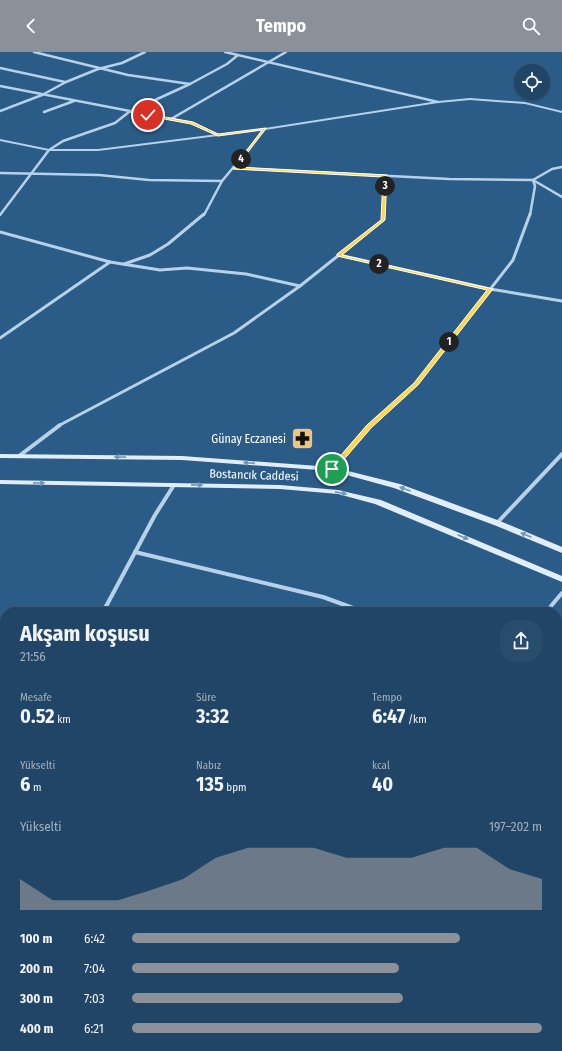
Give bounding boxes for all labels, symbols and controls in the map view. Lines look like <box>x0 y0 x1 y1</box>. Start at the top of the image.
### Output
icon: back <box>20 15 42 37</box>
text: Tempo <box>256 15 306 37</box>
icon: search <box>520 15 542 37</box>
map controls <box>514 64 550 100</box>
button: locate <box>514 64 550 100</box>
pin <box>131 98 165 132</box>
icon: check <box>137 104 159 126</box>
pin: 4 <box>231 149 251 169</box>
text: 4 <box>238 152 244 165</box>
pin: 3 <box>375 176 395 196</box>
text: 3 <box>382 179 388 192</box>
pin: 2 <box>369 254 389 274</box>
text: 2 <box>376 257 382 270</box>
pin: 1 <box>439 332 459 352</box>
text: 1 <box>447 335 451 348</box>
pharmacy icon: Günay Eczanesi <box>289 426 315 452</box>
place label: Günay Eczanesi <box>211 432 286 446</box>
pin <box>315 452 349 486</box>
one-way arrow <box>113 454 126 460</box>
icon: arrive <box>321 458 343 480</box>
one-way arrow <box>243 460 255 467</box>
street label: Bostancık Caddesi <box>209 466 299 484</box>
one-way arrow <box>33 480 46 486</box>
one-way arrow <box>191 482 203 489</box>
one-way arrow <box>398 485 410 491</box>
one-way arrow <box>334 491 347 497</box>
one-way arrow <box>521 532 532 538</box>
one-way arrow <box>457 535 469 541</box>
text: Akşam koşusu <box>20 620 150 647</box>
button: share <box>500 620 542 662</box>
text: 21:56 <box>20 649 46 664</box>
text: Mesafe <box>20 691 52 704</box>
text: Süre <box>196 691 216 704</box>
text: Tempo <box>372 691 402 704</box>
text: 0.52 <box>20 704 55 728</box>
text: 3:32 <box>196 704 229 728</box>
text: 6:47 <box>372 704 405 728</box>
text: km <box>55 713 71 726</box>
text: /km <box>405 713 427 726</box>
text: Yükselti <box>20 759 55 772</box>
text: Nabız <box>196 759 221 772</box>
text: kcal <box>372 759 390 772</box>
text: 6 <box>20 772 30 796</box>
text: 135 <box>196 772 224 796</box>
text: 40 <box>372 772 393 796</box>
text: m <box>30 781 42 794</box>
text: bpm <box>224 781 247 794</box>
text: Yükselti <box>20 819 62 834</box>
text: 197–202 m <box>489 819 542 834</box>
text: 100 m <box>20 931 52 946</box>
text: 6:42 <box>84 931 105 946</box>
text: 200 m <box>20 961 53 976</box>
text: 7:04 <box>84 961 105 976</box>
text: 300 m <box>20 991 53 1006</box>
text: 7:03 <box>84 991 105 1006</box>
text: 400 m <box>20 1021 54 1036</box>
text: 6:21 <box>84 1021 104 1036</box>

